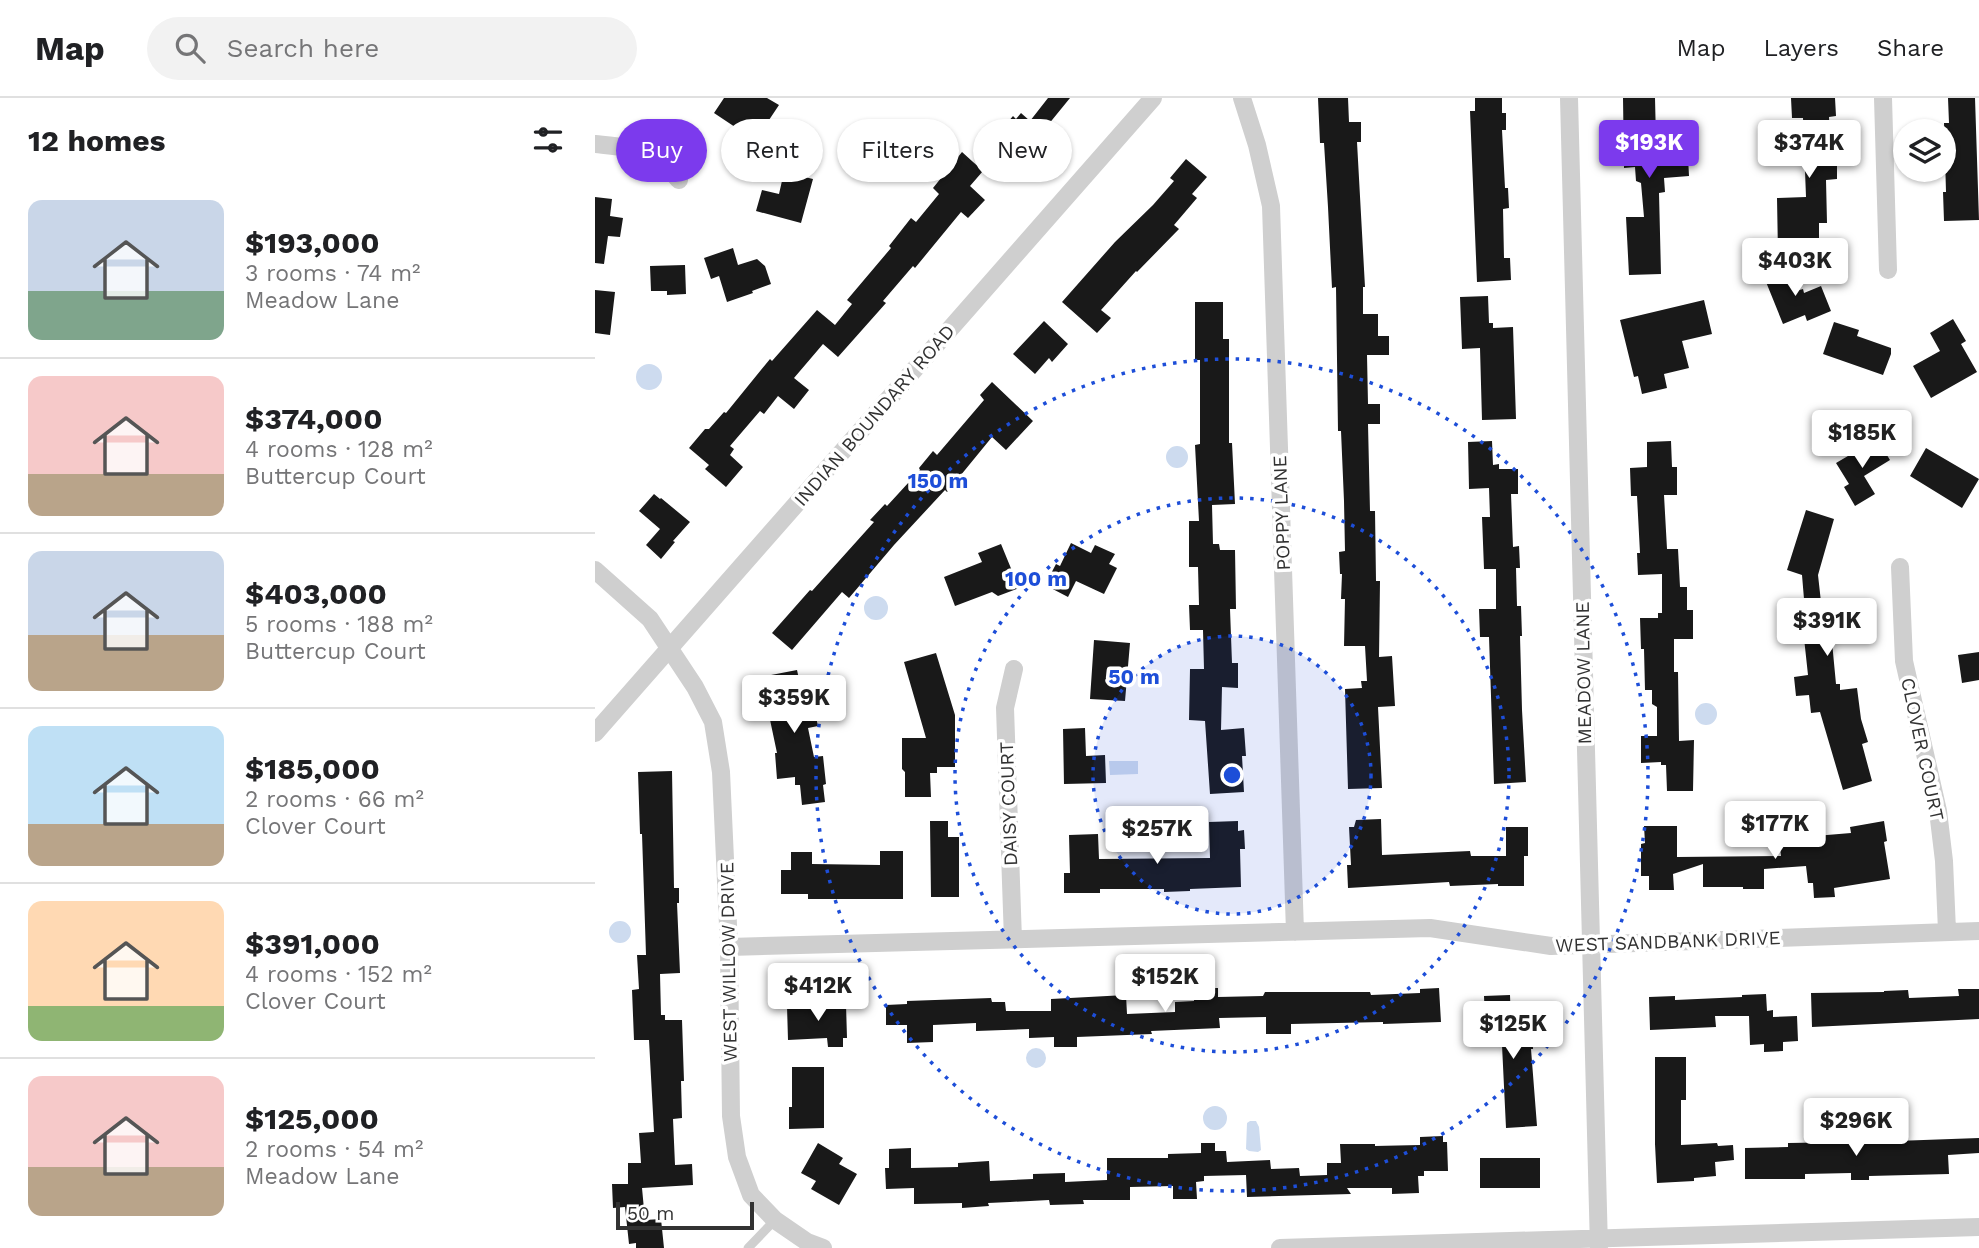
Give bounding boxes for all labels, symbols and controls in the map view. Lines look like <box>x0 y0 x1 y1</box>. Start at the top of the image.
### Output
search box <box>147 17 637 80</box>
text: Map <box>35 29 105 68</box>
icon: search <box>171 29 209 67</box>
text: Search here <box>227 33 379 63</box>
text: Map <box>1677 34 1725 62</box>
text: Layers <box>1763 34 1839 62</box>
text: Share <box>1877 34 1944 62</box>
chip: Buy <box>616 119 707 182</box>
chip: Rent <box>721 119 823 182</box>
chip: Filters <box>837 119 959 182</box>
chip: New <box>973 119 1072 182</box>
map controls <box>1893 119 1956 182</box>
button: layers <box>1893 119 1956 182</box>
pin: $193K <box>1600 120 1698 180</box>
pin: $374K <box>1760 120 1858 180</box>
icon: filters <box>529 121 567 159</box>
text: 12 homes <box>28 123 166 158</box>
text: $193K <box>1615 129 1683 156</box>
text: $374K <box>1774 129 1844 156</box>
text: $193,000 <box>245 225 380 260</box>
icon: home <box>84 228 168 312</box>
pin: $403K <box>1746 238 1844 298</box>
text: $403K <box>1758 247 1832 274</box>
text: 3 rooms · 74 m² <box>245 260 420 287</box>
text: Meadow Lane <box>245 287 399 314</box>
street label: INDIAN BOUNDARY ROAD <box>789 320 959 511</box>
text: $374,000 <box>245 401 383 436</box>
icon: home <box>84 404 168 488</box>
pin: $185K <box>1813 410 1911 470</box>
text: $185K <box>1828 419 1896 446</box>
text: 4 rooms · 128 m² <box>245 436 433 463</box>
street label: POPPY LANE <box>1268 455 1295 571</box>
text: Buttercup Court <box>245 463 426 490</box>
text: 150 m <box>908 468 968 493</box>
text: 100 m <box>1005 566 1067 591</box>
text: $403,000 <box>245 576 387 611</box>
icon: home <box>84 579 168 663</box>
pin: $391K <box>1778 598 1876 658</box>
street label: MEADOW LANE <box>1571 601 1596 745</box>
text: $391K <box>1793 607 1861 634</box>
text: 5 rooms · 188 m² <box>245 611 433 638</box>
text: Buttercup Court <box>245 638 426 665</box>
text: 50 m <box>1108 664 1160 689</box>
street label: CLOVER COURT <box>1896 675 1949 823</box>
pin: $359K <box>745 676 843 735</box>
text: $359K <box>758 684 830 711</box>
street label: DAISY COURT <box>995 741 1022 867</box>
text: $185,000 <box>245 751 380 786</box>
icon: home <box>84 754 168 838</box>
centre of rings <box>1220 763 1244 787</box>
text: 2 rooms · 66 m² <box>245 786 424 813</box>
pin: $177K <box>1726 802 1824 861</box>
pin: $257K <box>1108 806 1206 866</box>
text: $177K <box>1741 810 1809 837</box>
text: Clover Court <box>245 813 386 840</box>
text: $257K <box>1121 815 1193 842</box>
street label: WEST WILLOW DRIVE <box>715 862 742 1062</box>
text: $391,000 <box>245 926 380 961</box>
street label: WEST SANDBANK DRIVE <box>1555 926 1781 957</box>
icon: home <box>84 929 168 1013</box>
pin: $152K <box>1116 954 1214 1014</box>
text: 4 rooms · 152 m² <box>245 961 432 988</box>
text: $152K <box>1131 963 1199 990</box>
pin: $412K <box>769 964 867 1023</box>
text: $412K <box>784 972 852 999</box>
text: Clover Court <box>245 988 386 1015</box>
pin: $125K <box>1464 1002 1562 1061</box>
text: $125K <box>1479 1010 1547 1037</box>
pin: $296K <box>1807 1098 1905 1158</box>
text: $125,000 <box>245 1101 379 1136</box>
icon: home <box>84 1104 168 1188</box>
text: $296K <box>1820 1107 1892 1134</box>
text: 2 rooms · 54 m² <box>245 1136 423 1163</box>
text: Meadow Lane <box>245 1163 399 1190</box>
scale bar <box>616 1199 754 1231</box>
text: 50 m <box>627 1202 674 1225</box>

